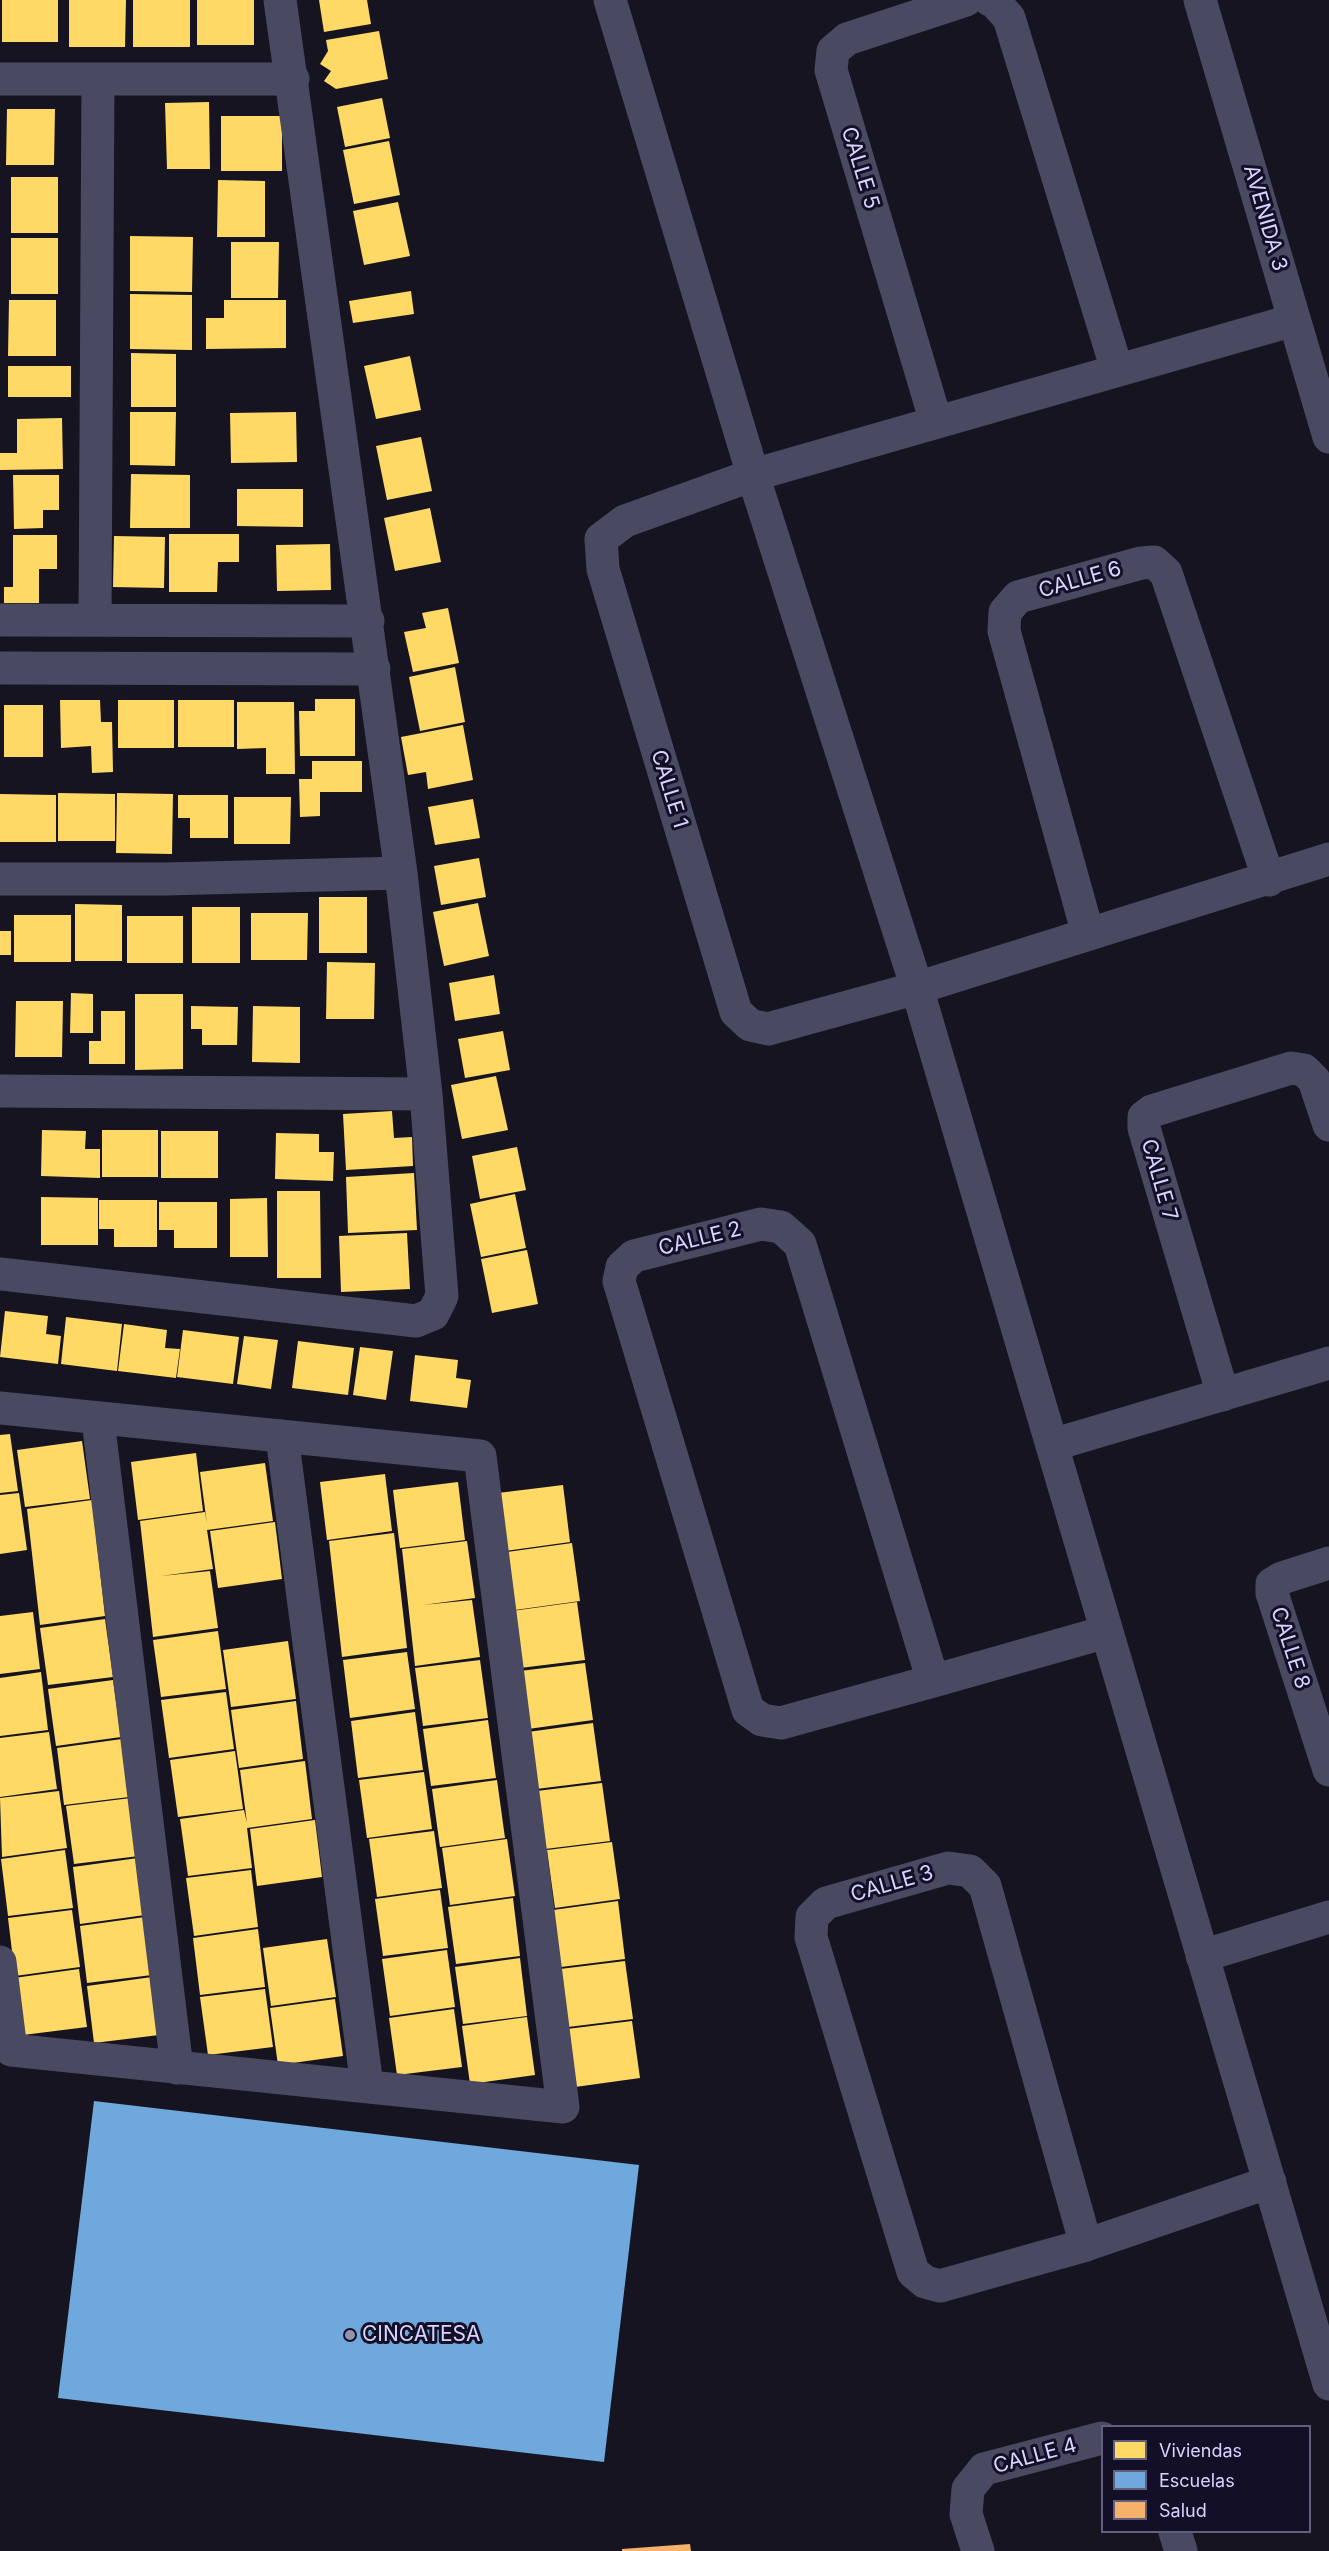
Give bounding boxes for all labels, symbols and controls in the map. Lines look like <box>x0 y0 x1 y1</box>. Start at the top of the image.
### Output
street label: CALLE 5 <box>836 124 884 212</box>
street label: AVENIDA 3 <box>1238 162 1292 274</box>
street label: CALLE 6 <box>1036 556 1124 604</box>
street label: CALLE 1 <box>645 747 693 831</box>
street label: CALLE 7 <box>1135 1136 1183 1224</box>
street label: CALLE 2 <box>656 1217 744 1261</box>
street label: CALLE 8 <box>1265 1604 1315 1692</box>
street label: CALLE 3 <box>848 1860 936 1908</box>
place label: CINCATESA <box>362 2322 481 2348</box>
marker: CINCATESA <box>343 2328 357 2342</box>
legend <box>1101 2425 1311 2533</box>
street label: CALLE 4 <box>991 2433 1079 2479</box>
text: Viviendas <box>1159 2440 1242 2461</box>
text: Escuelas <box>1159 2470 1235 2491</box>
text: Salud <box>1159 2500 1207 2521</box>

